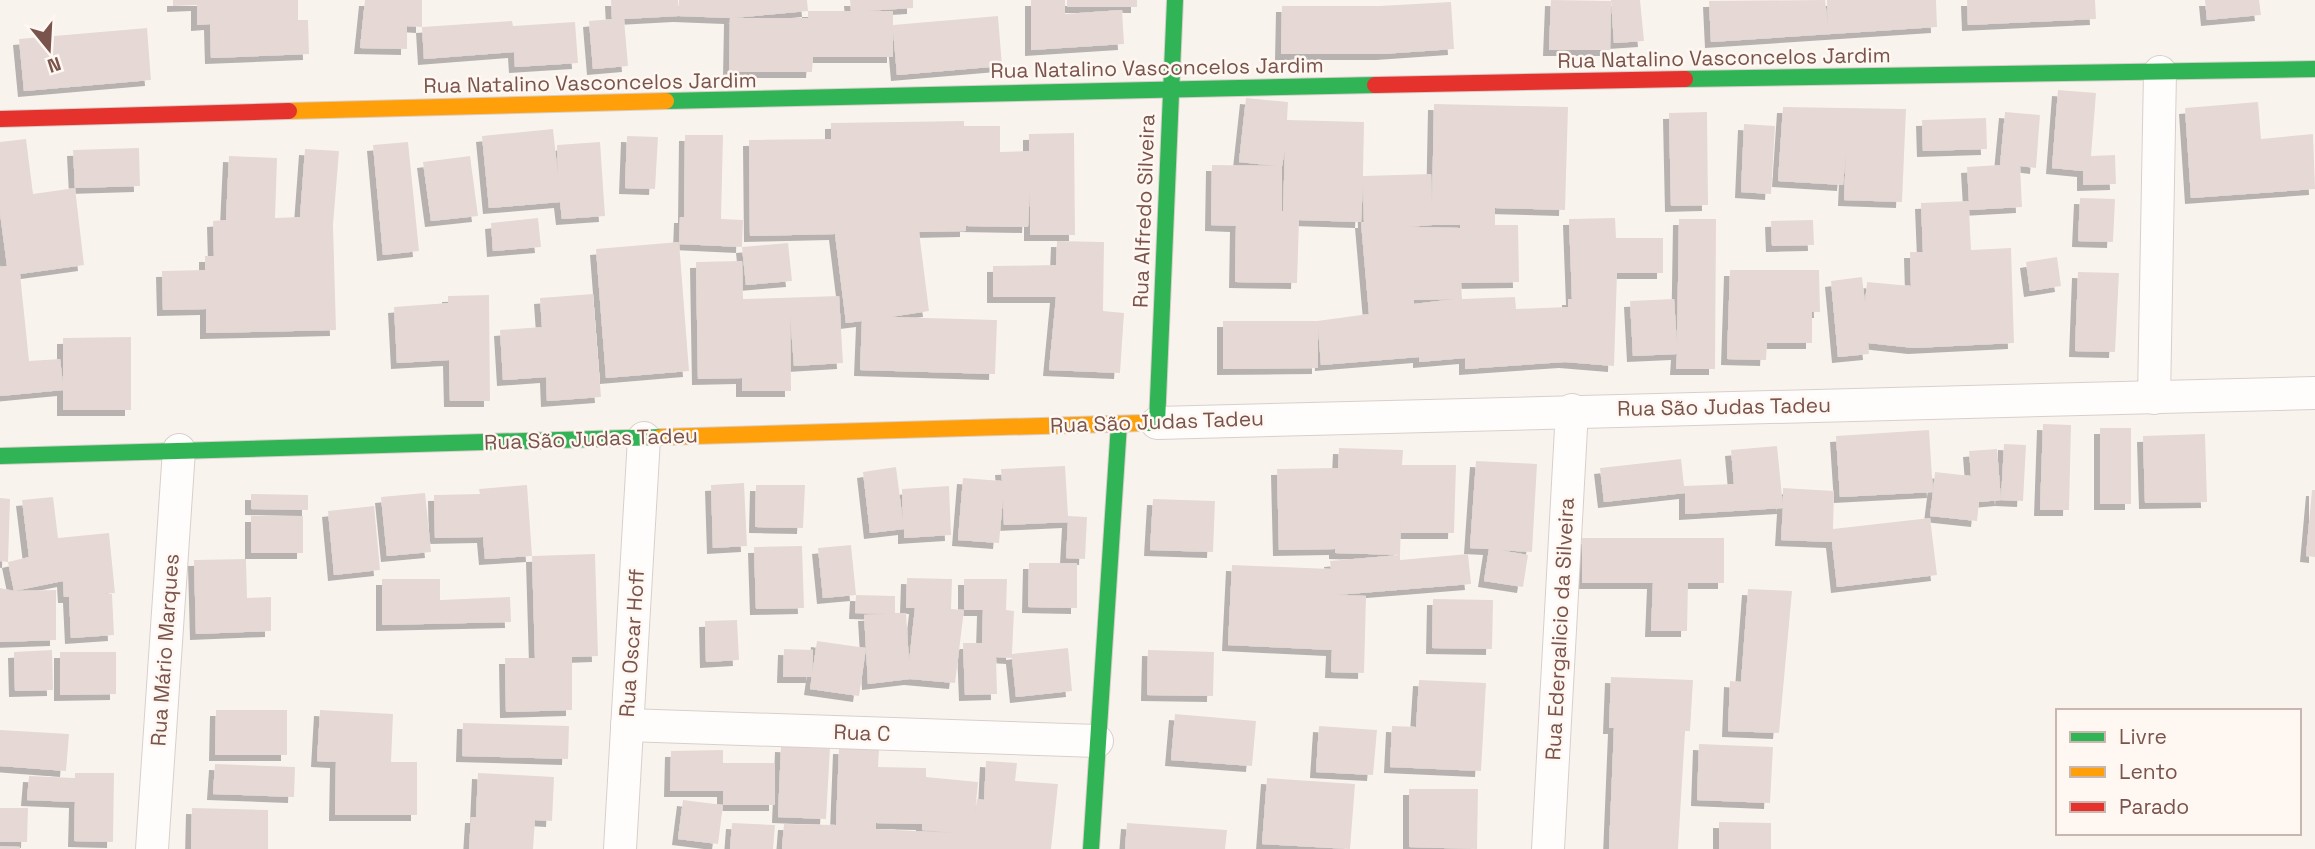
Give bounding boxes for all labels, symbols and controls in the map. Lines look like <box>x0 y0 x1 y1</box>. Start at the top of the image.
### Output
north arrow <box>14 14 84 84</box>
street label: Rua Natalino Vasconcelos Jardim <box>1557 41 1891 74</box>
text: N <box>44 51 64 79</box>
street label: Rua Natalino Vasconcelos Jardim <box>990 51 1324 84</box>
street label: Rua Natalino Vasconcelos Jardim <box>423 66 757 99</box>
street label: Rua Alfredo Silveira <box>1127 114 1160 308</box>
street label: Rua São Judas Tadeu <box>1617 391 1831 422</box>
street label: Rua São Judas Tadeu <box>1050 404 1264 439</box>
street label: Rua São Judas Tadeu <box>484 421 698 456</box>
street label: Rua Edergalicio da Silveira <box>1539 497 1580 761</box>
street label: Rua Mário Marques <box>144 553 185 747</box>
street label: Rua Oscar Hoff <box>613 568 650 718</box>
legend <box>2056 709 2301 835</box>
street label: Rua C <box>833 718 891 747</box>
text: Livre <box>2119 723 2167 750</box>
text: Lento <box>2119 758 2178 785</box>
text: Parado <box>2119 793 2189 820</box>

